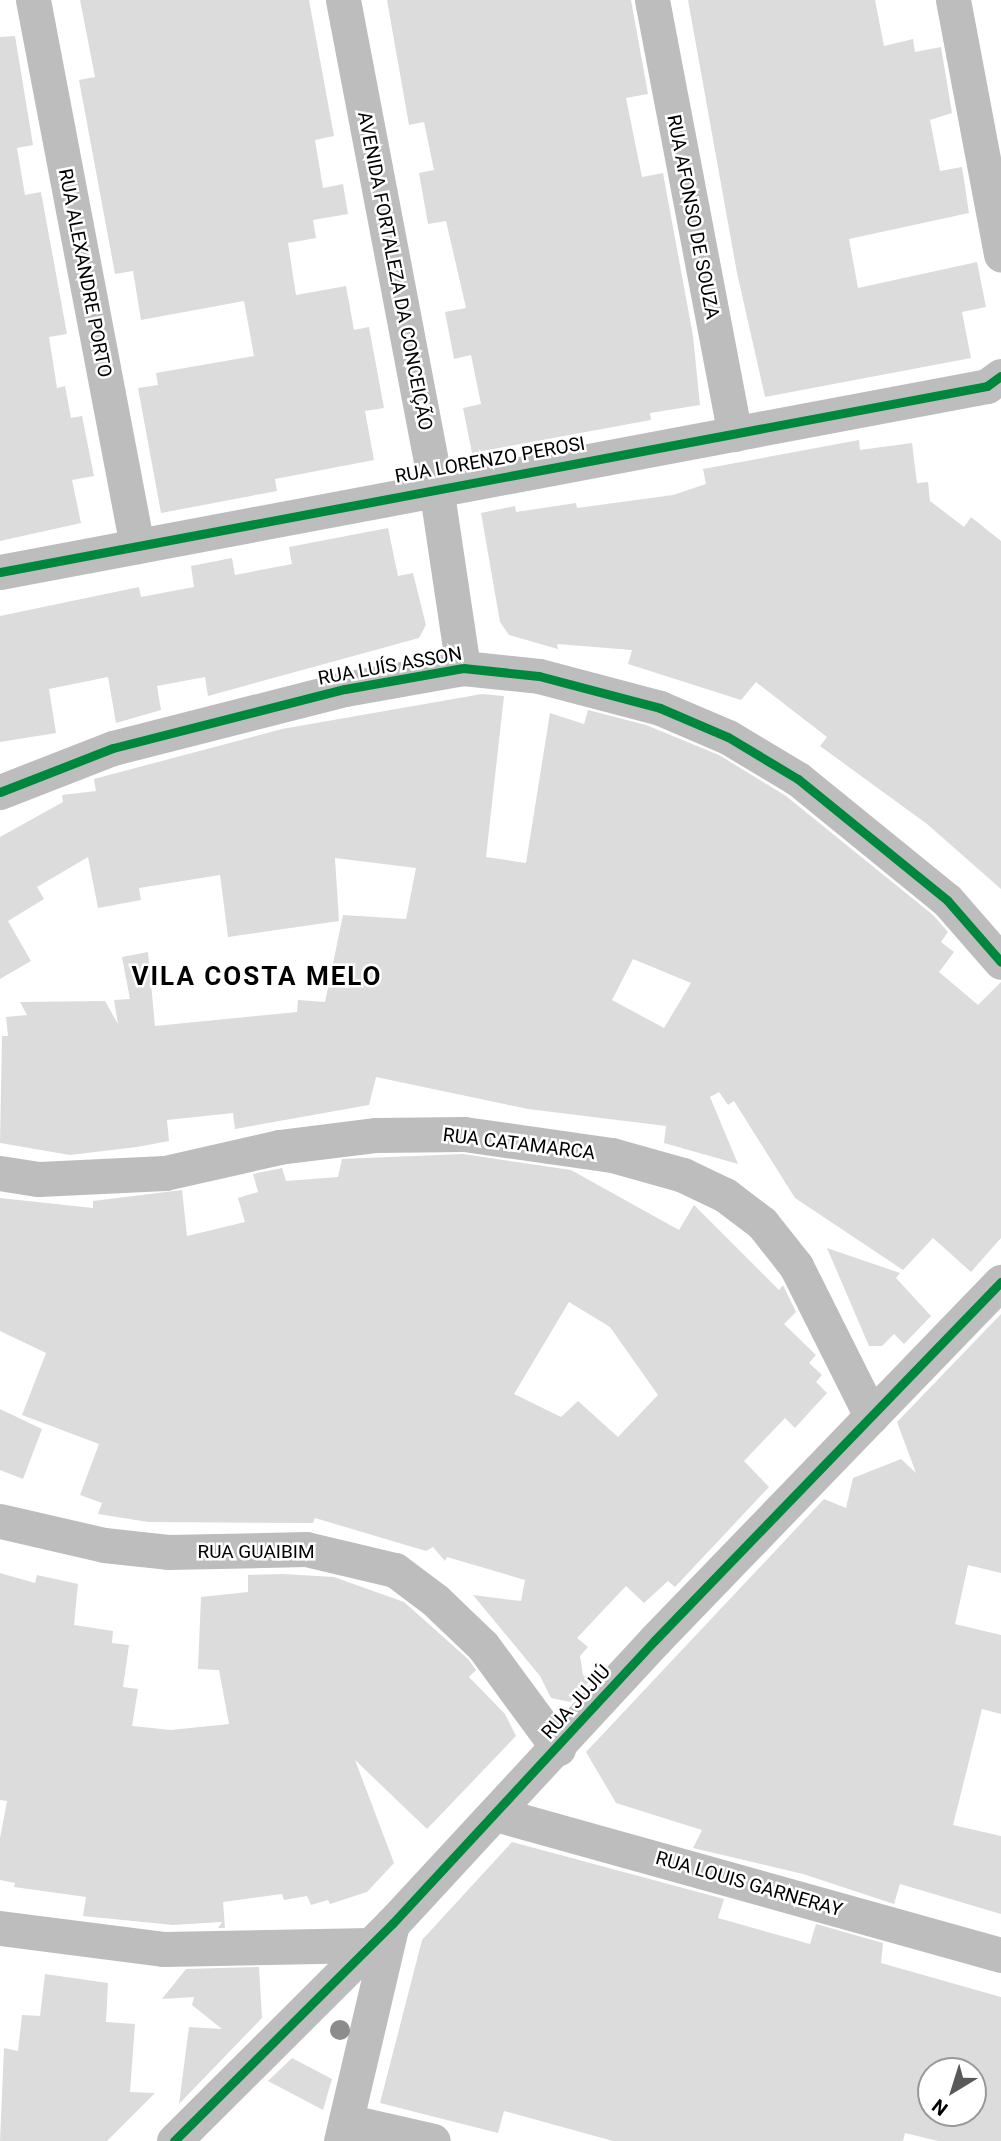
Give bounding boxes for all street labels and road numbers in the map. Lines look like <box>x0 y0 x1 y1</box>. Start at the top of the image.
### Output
street label: AVENIDA FORTALEZA DA CONCEIÇÃO <box>353 110 437 432</box>
street label: RUA AFONSO DE SOUZA <box>662 113 724 321</box>
street label: RUA ALEXANDRE PORTO <box>54 167 116 379</box>
street label: RUA LORENZO PEROSI <box>393 432 587 488</box>
street label: RUA LUÍS ASSON <box>316 642 464 690</box>
street label: RUA CATAMARCA <box>442 1123 596 1165</box>
street label: RUA GUAIBIM <box>197 1541 315 1563</box>
street label: RUA JUJIÚ <box>537 1660 615 1744</box>
street label: RUA LOUIS GARNERAY <box>653 1846 845 1922</box>

